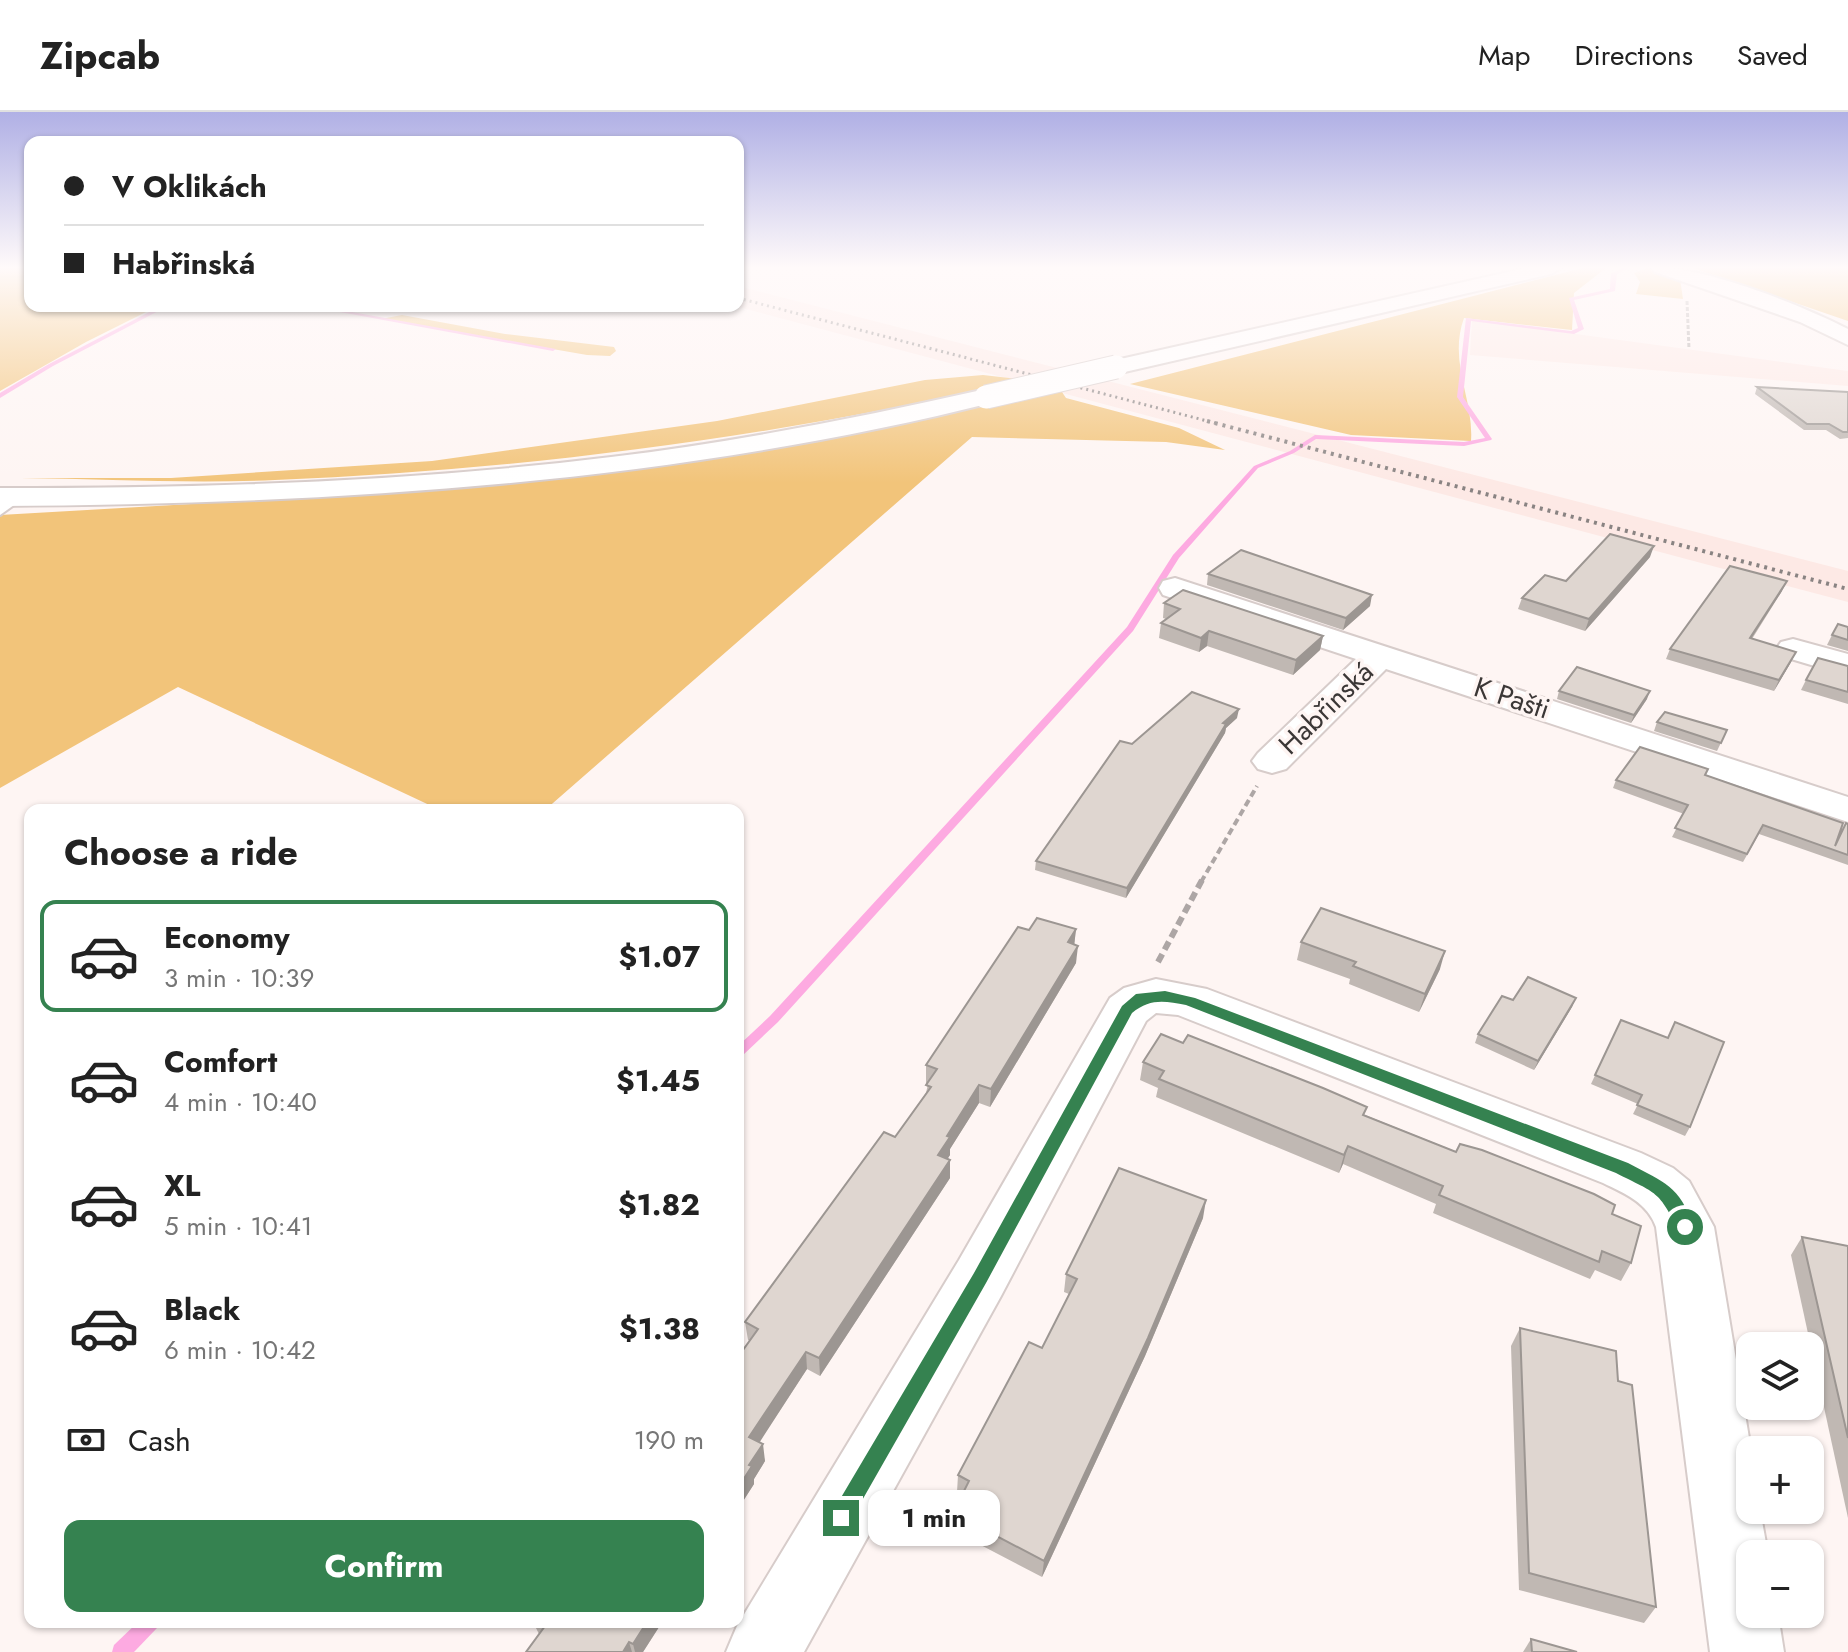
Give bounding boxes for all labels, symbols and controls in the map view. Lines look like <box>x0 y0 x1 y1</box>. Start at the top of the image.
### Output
text: Zipcab <box>40 28 160 83</box>
text: Map <box>1478 35 1530 76</box>
text: Directions <box>1574 35 1693 76</box>
text: Saved <box>1737 35 1808 76</box>
text: V Oklikách <box>112 165 267 208</box>
text: Habřinská <box>112 242 255 285</box>
street label: Habřinská <box>1269 652 1383 764</box>
street label: K Pašti <box>1469 667 1555 729</box>
text: Choose a ride <box>64 826 298 878</box>
text: Economy <box>164 916 290 959</box>
icon: car <box>68 920 140 992</box>
text: $1.07 <box>618 935 700 978</box>
text: 3 min · 10:39 <box>164 959 314 997</box>
text: Comfort <box>164 1040 277 1083</box>
icon: car <box>68 1044 140 1116</box>
text: $1.45 <box>616 1059 700 1102</box>
text: 4 min · 10:40 <box>164 1083 317 1121</box>
text: XL <box>164 1164 200 1207</box>
icon: car <box>68 1168 140 1240</box>
text: $1.82 <box>618 1183 700 1226</box>
text: 5 min · 10:41 <box>164 1207 313 1245</box>
route start <box>1667 1209 1703 1245</box>
text: Black <box>164 1288 240 1331</box>
icon: car <box>68 1292 140 1364</box>
text: $1.38 <box>619 1307 700 1350</box>
text: 6 min · 10:42 <box>164 1331 316 1369</box>
map controls <box>1736 1332 1824 1628</box>
button: layers <box>1736 1332 1824 1420</box>
icon: cash <box>64 1418 108 1462</box>
text: Cash <box>128 1419 191 1462</box>
text: 190 m <box>634 1421 704 1459</box>
button: + <box>1736 1436 1824 1524</box>
callout: 1 min <box>869 1490 1001 1546</box>
text: 1 min <box>902 1499 966 1537</box>
route end <box>823 1500 859 1536</box>
button: Confirm <box>64 1520 704 1612</box>
button: − <box>1736 1540 1824 1628</box>

